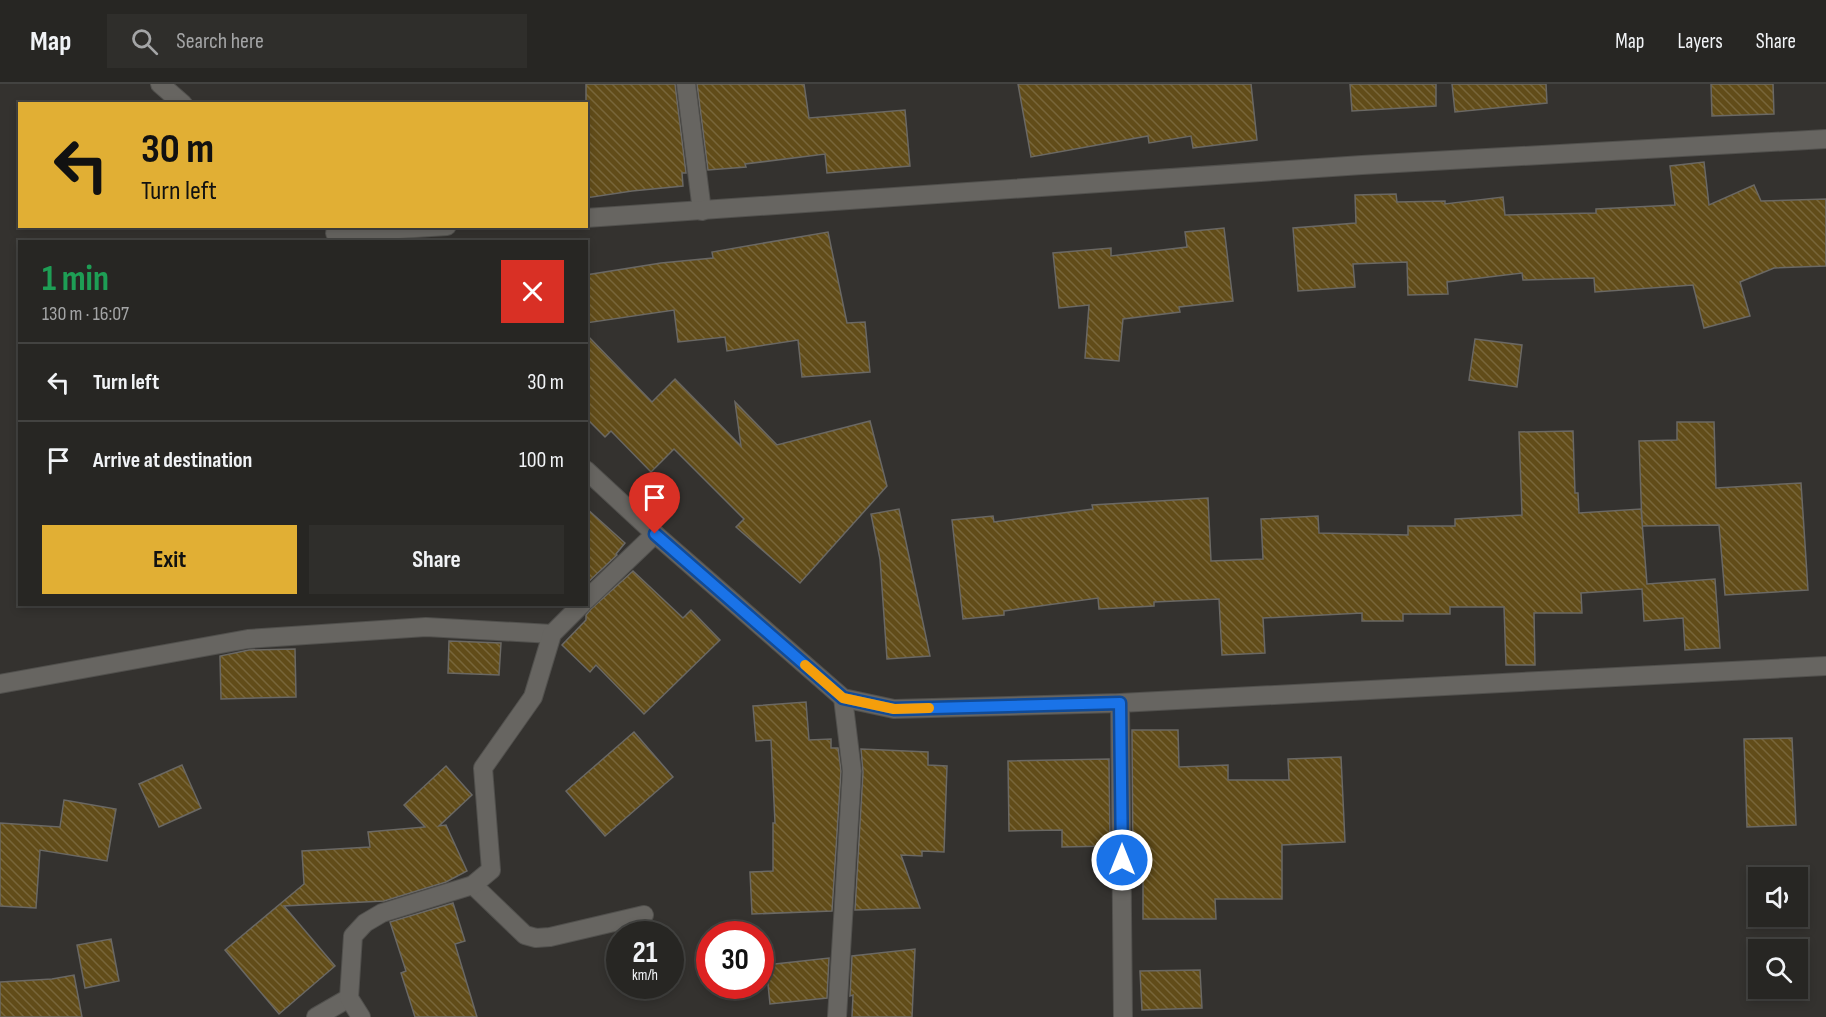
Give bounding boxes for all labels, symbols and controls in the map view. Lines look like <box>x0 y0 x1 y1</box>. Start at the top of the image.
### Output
search box <box>107 14 527 68</box>
text: Map <box>30 25 71 58</box>
icon: search <box>128 25 161 58</box>
text: Search here <box>176 28 264 55</box>
text: Map <box>1615 29 1644 54</box>
text: Layers <box>1677 29 1723 54</box>
text: Share <box>1756 29 1796 54</box>
text: 30 m <box>141 124 214 175</box>
icon: left <box>42 126 120 204</box>
text: Turn left <box>141 175 217 207</box>
text: 1 min <box>42 258 109 301</box>
button: close <box>501 260 564 323</box>
text: 130 m · 16:07 <box>42 302 129 326</box>
icon: left <box>42 366 75 399</box>
text: Turn left <box>93 369 159 396</box>
text: 30 m <box>527 369 564 396</box>
icon: arrive <box>42 444 75 477</box>
text: Arrive at destination <box>93 447 252 474</box>
text: 100 m <box>519 447 564 474</box>
pin <box>629 472 680 534</box>
icon: arrive <box>638 481 671 514</box>
button: Exit <box>42 525 297 594</box>
button: Share <box>309 525 564 594</box>
position arrow <box>1090 828 1154 892</box>
map controls <box>1748 867 1808 999</box>
button: sound <box>1748 867 1808 927</box>
speed limit sign: 30 <box>696 921 774 999</box>
text: 21 <box>633 935 657 971</box>
button: search <box>1748 939 1808 999</box>
text: km/h <box>632 966 658 985</box>

